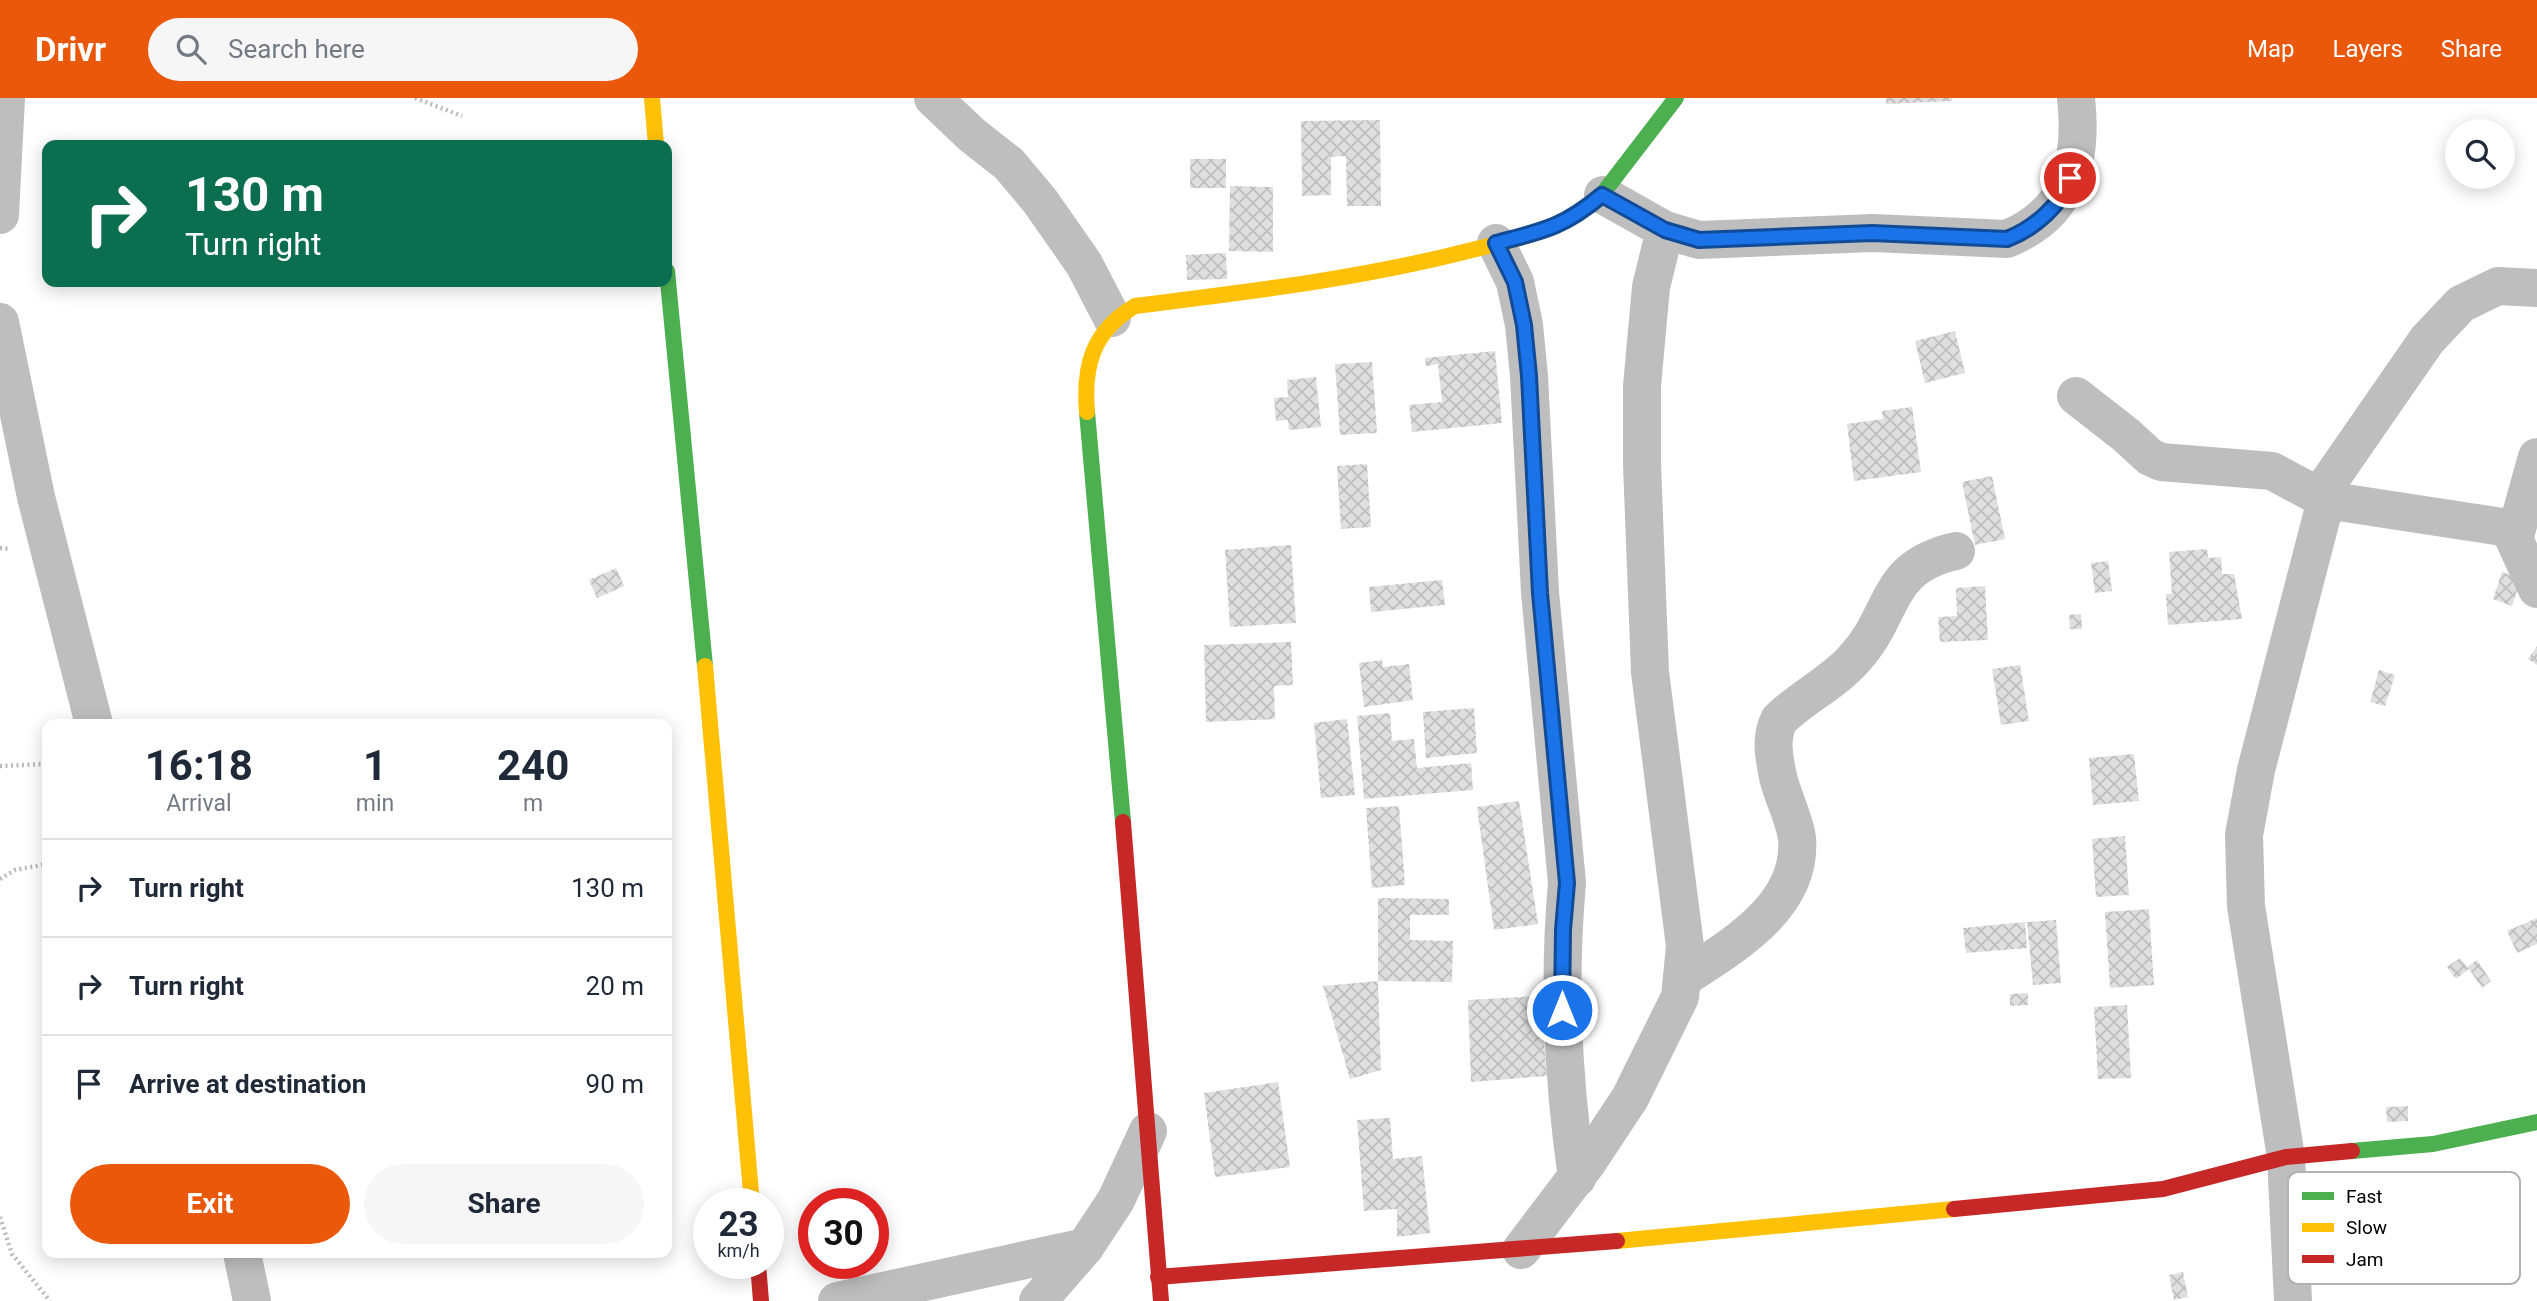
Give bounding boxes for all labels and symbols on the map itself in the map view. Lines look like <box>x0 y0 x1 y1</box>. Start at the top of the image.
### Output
pin <box>2040 148 2100 208</box>
position arrow <box>1525 973 1599 1047</box>
legend <box>2288 1172 2520 1284</box>
text: Fast <box>2346 1185 2383 1208</box>
speed limit sign: 30 <box>798 1188 889 1279</box>
text: Slow <box>2346 1216 2387 1239</box>
text: Jam <box>2346 1248 2383 1271</box>

